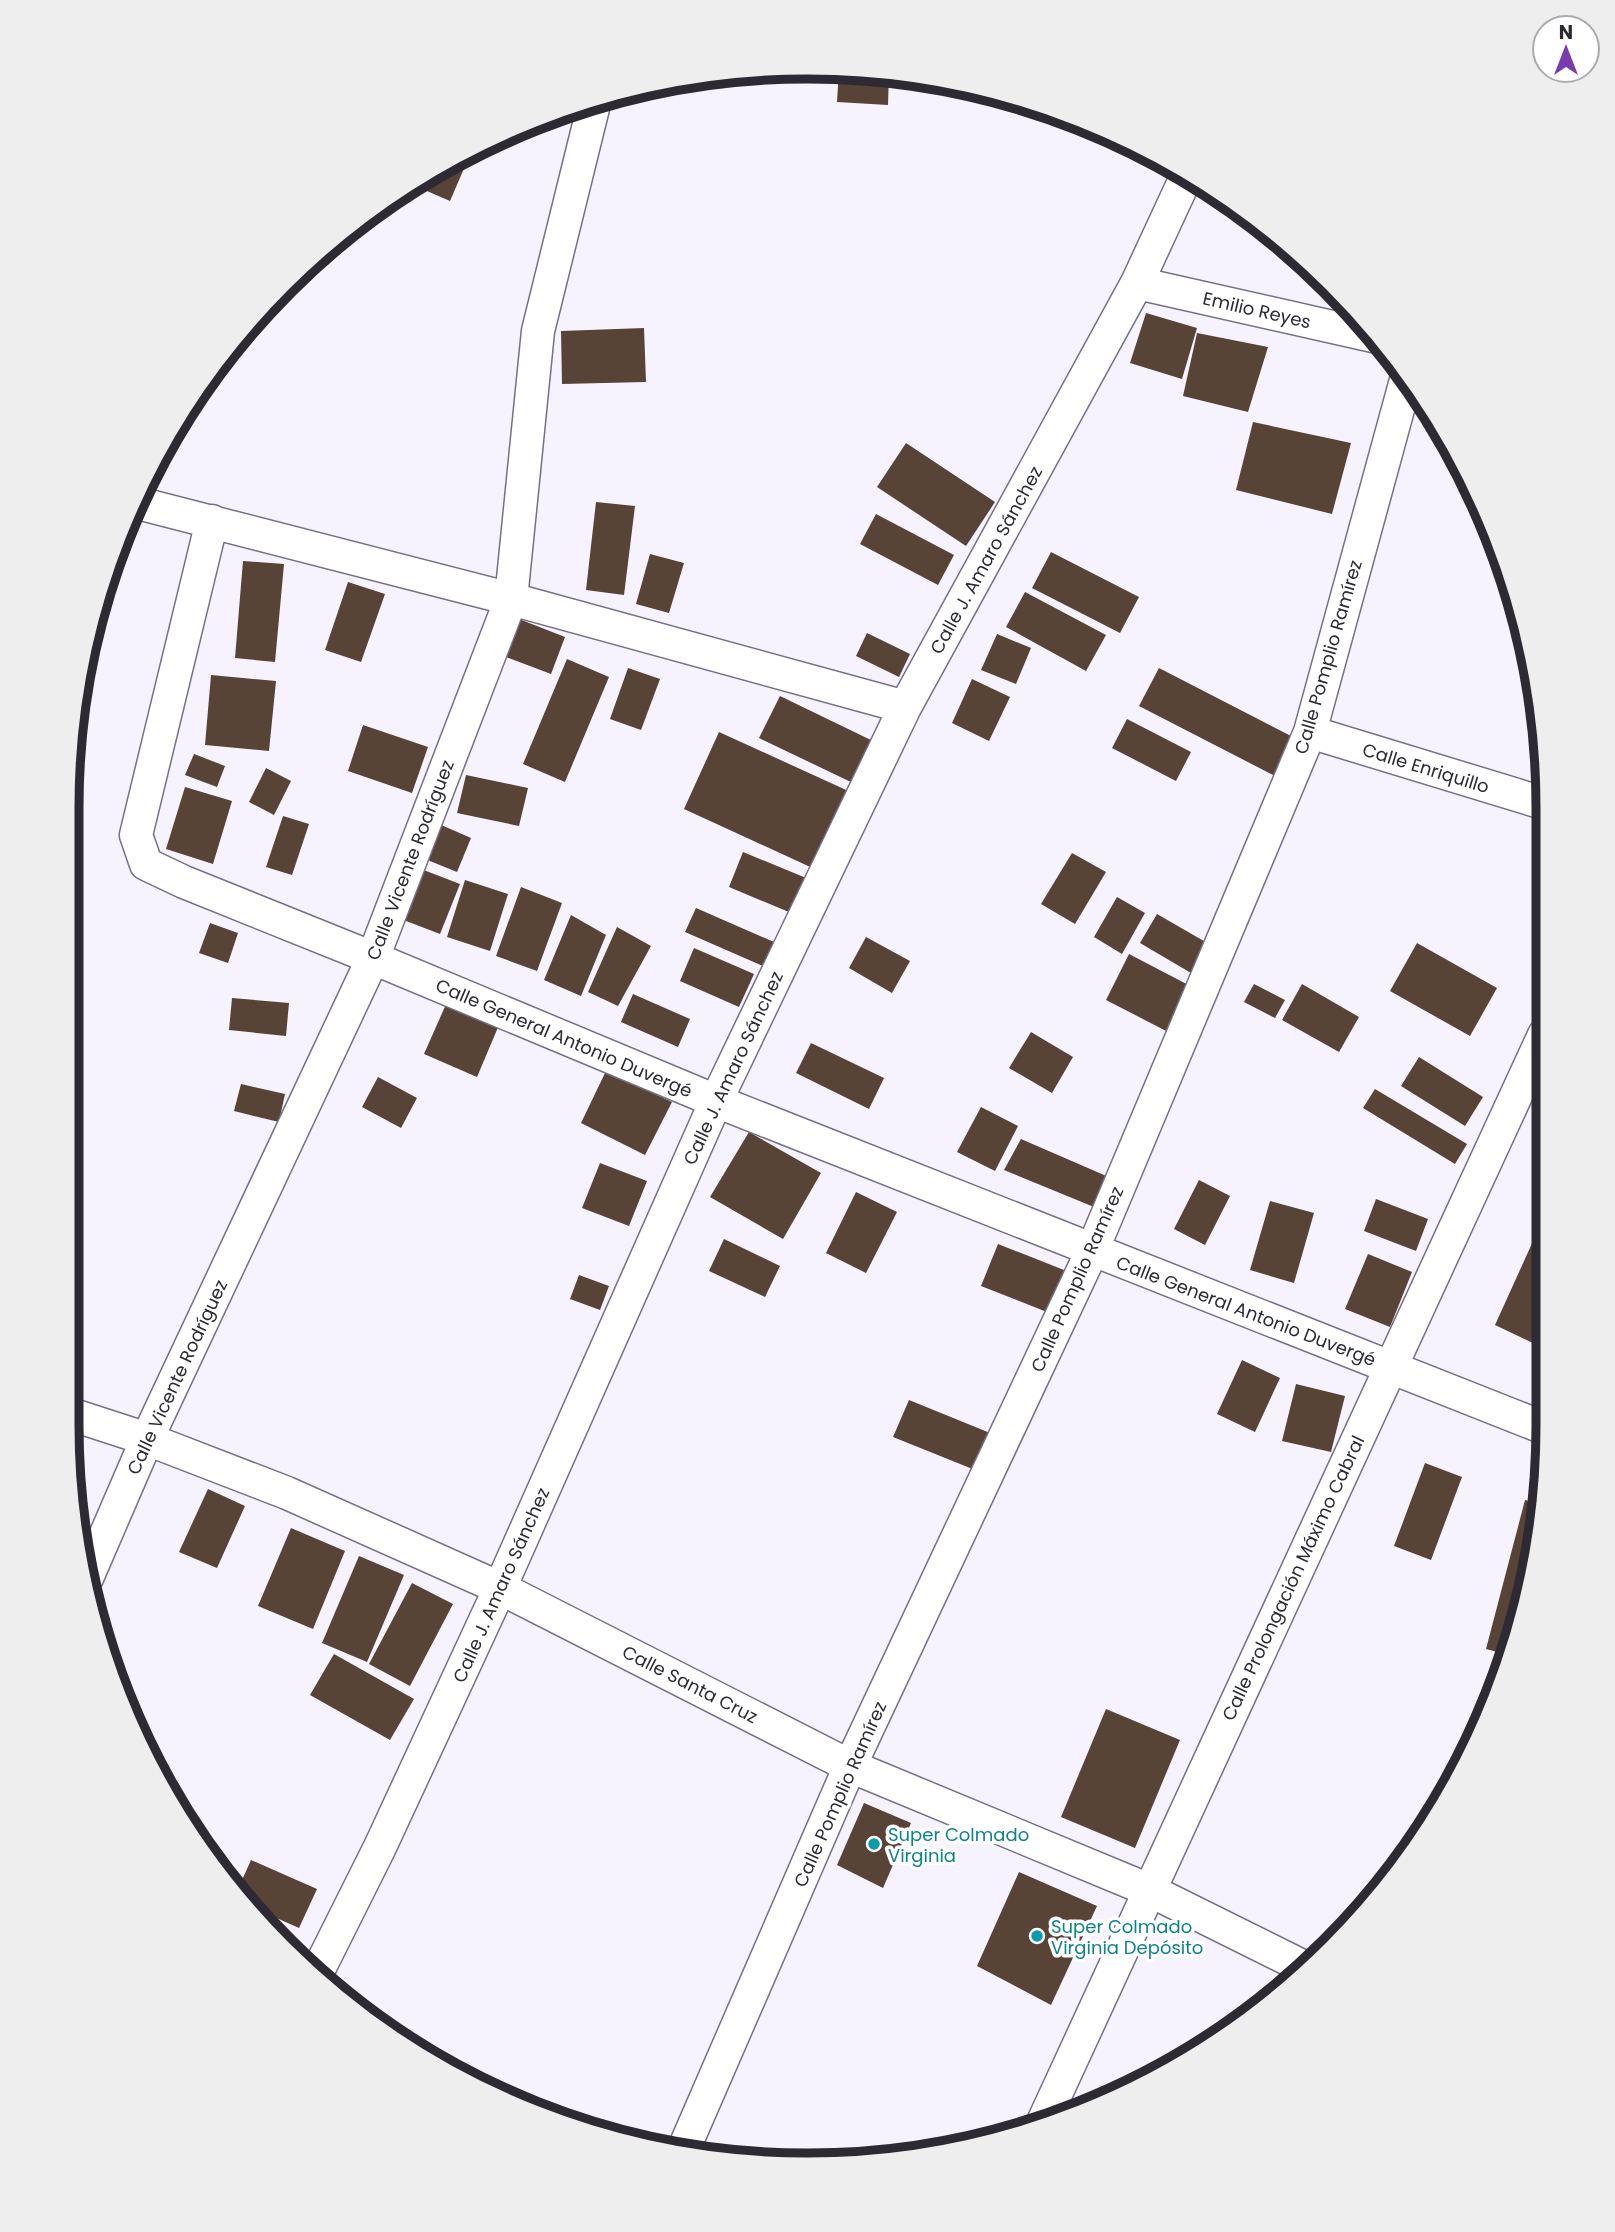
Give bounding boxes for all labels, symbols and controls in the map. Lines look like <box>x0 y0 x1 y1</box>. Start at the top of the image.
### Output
north arrow <box>1531 14 1601 84</box>
text: N <box>1559 19 1573 46</box>
street label: Emilio Reyes <box>1201 285 1313 335</box>
street label: Calle J. Amaro Sánchez <box>924 462 1048 658</box>
street label: Calle Pomplio Ramírez <box>1288 557 1368 757</box>
street label: Calle Enriquillo <box>1360 737 1492 799</box>
street label: Calle Vicente Rodríguez <box>360 756 460 964</box>
street label: Calle J. Amaro Sánchez <box>677 967 789 1169</box>
street label: Calle General Antonio Duvergé <box>432 972 696 1104</box>
street label: Calle Pomplio Ramírez <box>1025 1182 1129 1376</box>
street label: Calle General Antonio Duvergé <box>1113 1250 1379 1372</box>
street label: Calle Vicente Rodríguez <box>121 1275 233 1479</box>
street label: Calle Prolongación Máximo Cabral <box>1216 1431 1370 1725</box>
street label: Calle J. Amaro Sánchez <box>447 1484 555 1686</box>
street label: Calle Santa Cruz <box>618 1639 762 1729</box>
street label: Calle Pomplio Ramírez <box>788 1697 892 1891</box>
place label: Super Colmado Virginia <box>888 1822 1029 1868</box>
marker: Super Colmado Virginia <box>866 1836 882 1852</box>
place label: Super Colmado Virginia Depósito <box>1051 1914 1203 1960</box>
marker: Super Colmado Virginia Depósito <box>1029 1928 1045 1944</box>

